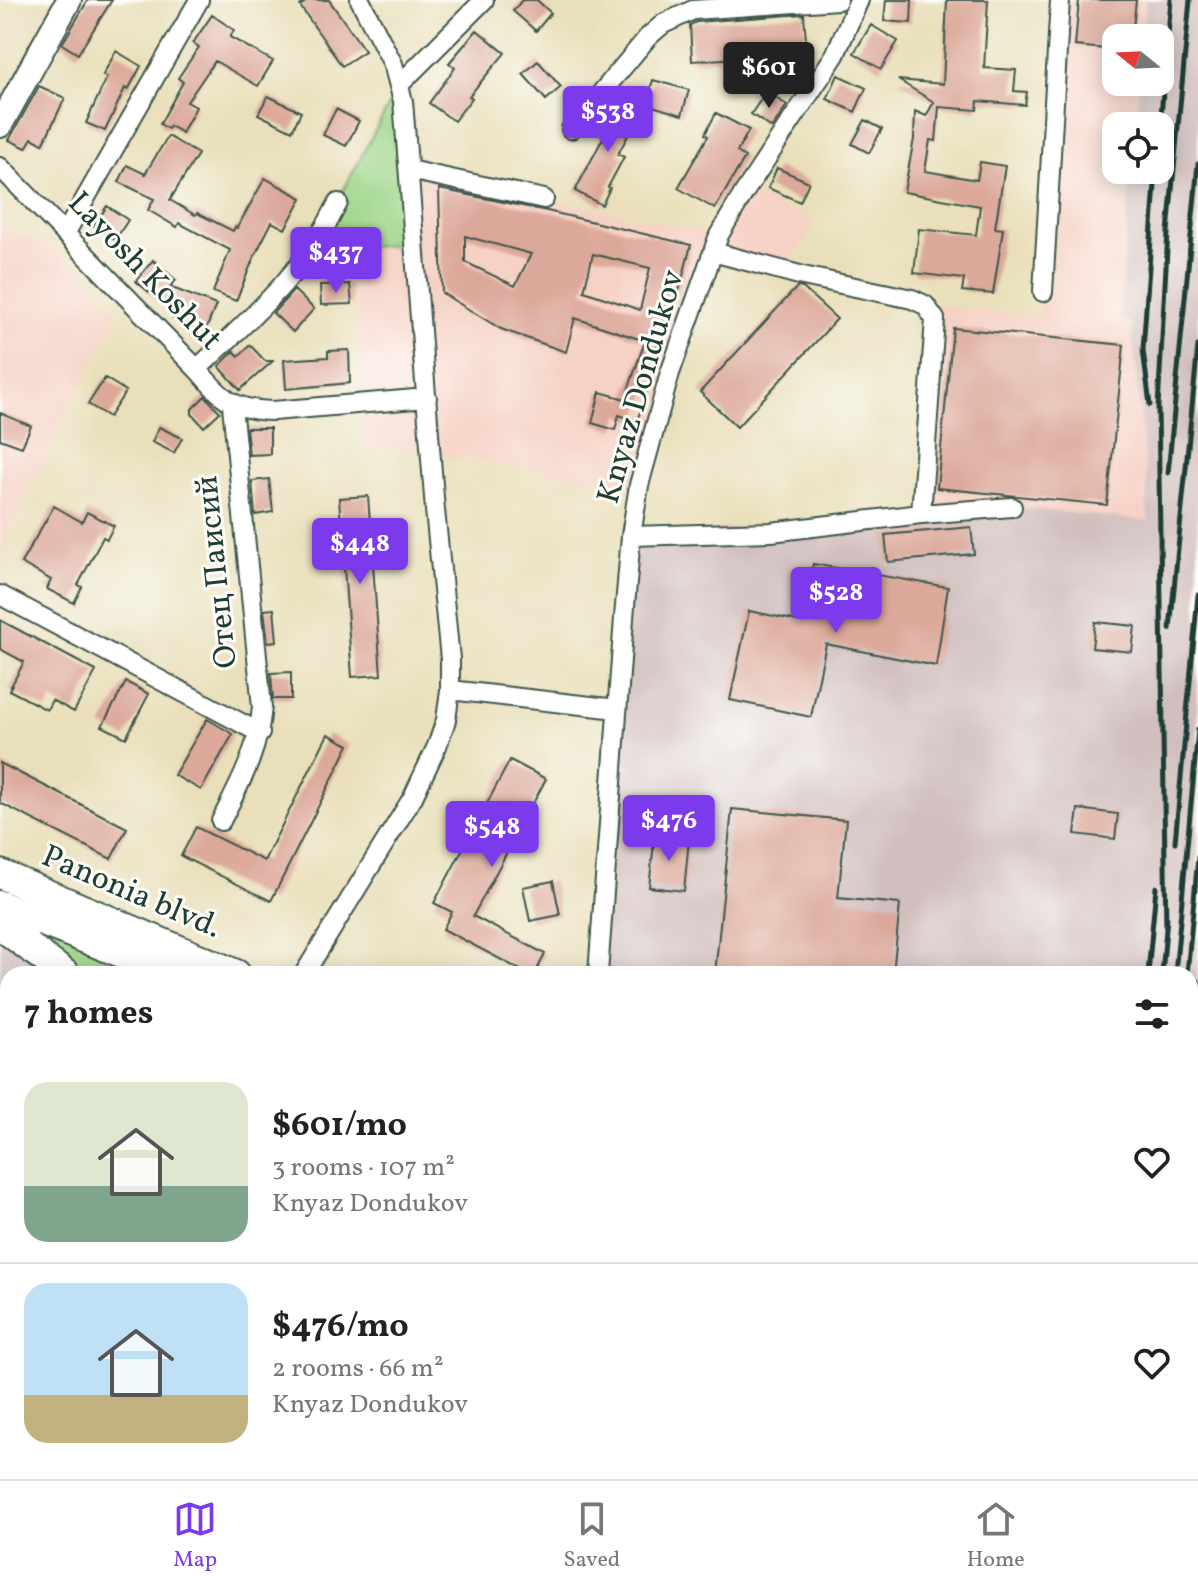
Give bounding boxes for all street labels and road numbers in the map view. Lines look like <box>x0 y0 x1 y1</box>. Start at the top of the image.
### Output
street label: Layosh Koshut <box>57 183 231 361</box>
street label: Knyaz Dondukov <box>588 265 696 509</box>
street label: Отец Паисий <box>186 474 250 670</box>
street label: Panonia blvd. <box>35 835 227 951</box>

